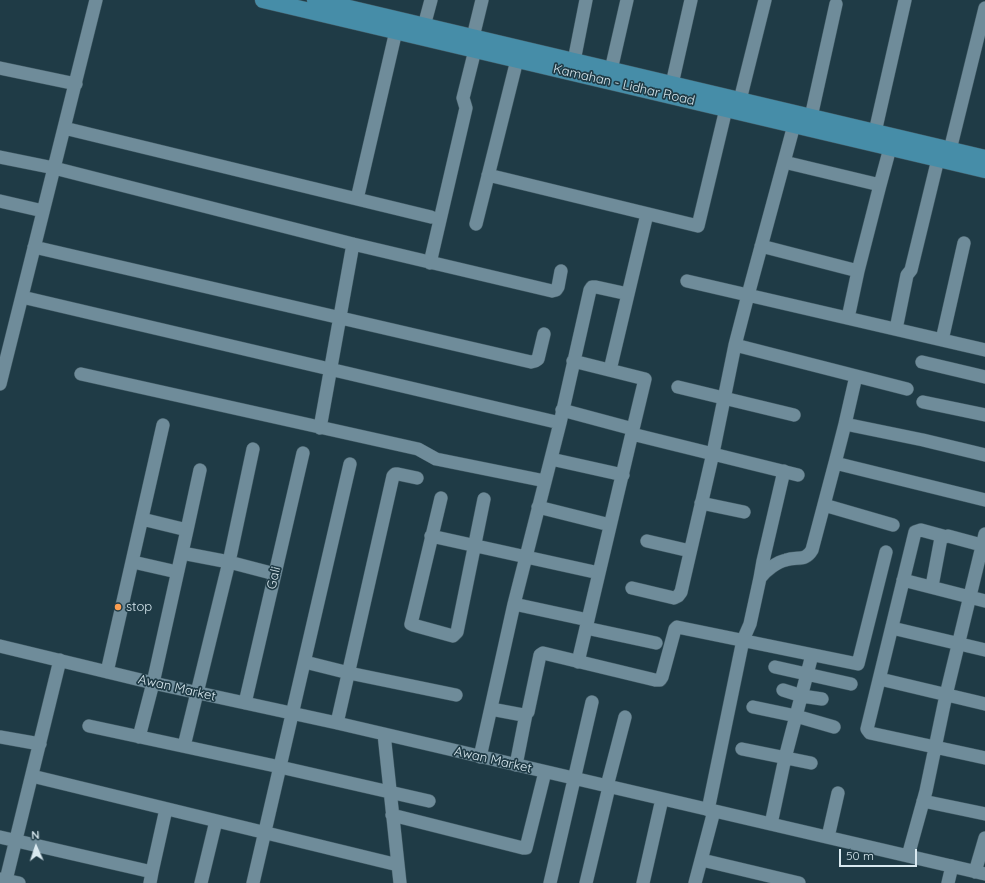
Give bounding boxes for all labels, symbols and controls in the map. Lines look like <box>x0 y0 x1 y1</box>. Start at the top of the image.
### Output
street label: Kamahan - Lidhar Road <box>552 61 696 109</box>
street label: Gali <box>264 565 284 591</box>
place label: stop <box>126 599 152 615</box>
marker: stop <box>113 602 123 612</box>
street label: Awan Market <box>137 672 217 704</box>
street label: Awan Market <box>453 744 533 776</box>
north arrow <box>16 827 56 867</box>
text: N <box>31 828 40 842</box>
scale bar <box>841 841 919 867</box>
text: 50 m <box>846 848 874 863</box>

